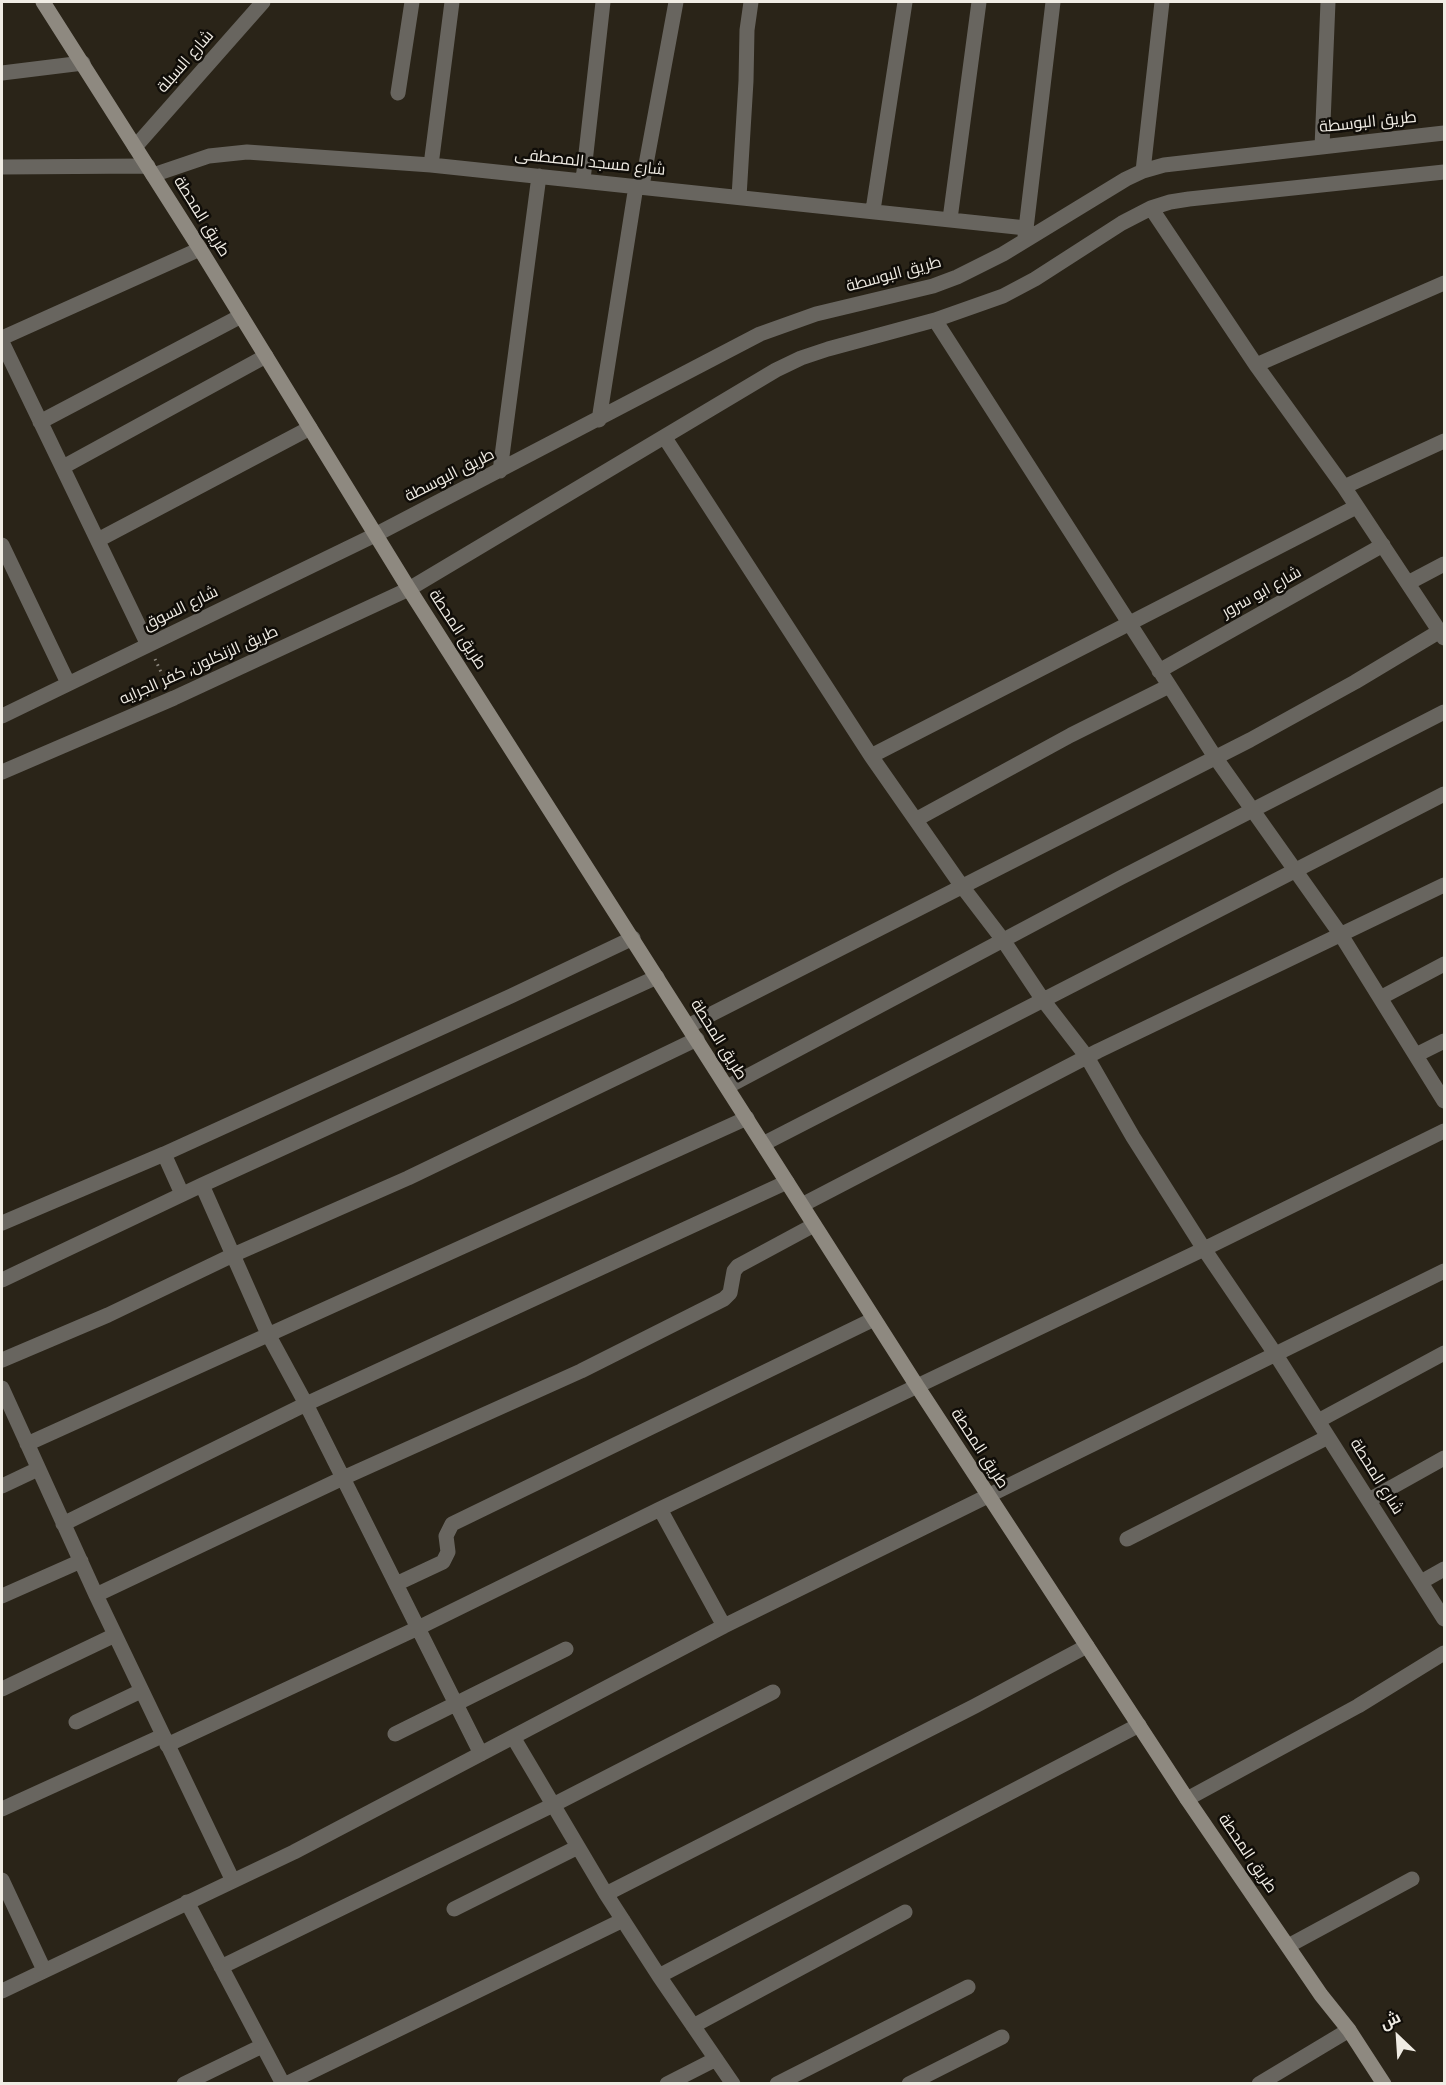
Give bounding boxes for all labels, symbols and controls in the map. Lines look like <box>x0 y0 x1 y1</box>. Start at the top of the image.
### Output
street label: شارع السبلة <box>154 27 218 97</box>
street label: طريق البوسطة <box>1318 108 1418 138</box>
street label: شارع مسجد المصطفى <box>514 146 666 180</box>
street label: طريق المحطة <box>169 173 233 261</box>
street label: طريق البوسطة <box>844 253 944 297</box>
street label: طريق البوسطة <box>402 445 498 507</box>
street label: شارع ابو سرور <box>1219 563 1305 623</box>
street label: شارع السوق <box>140 583 222 635</box>
street label: طريق المحطة <box>424 587 490 673</box>
street label: طريق الزنكلون, كفر الجرايه <box>117 622 281 710</box>
street label: طريق المحطة <box>686 996 750 1084</box>
street label: طريق المحطة <box>946 1406 1012 1492</box>
street label: شارع المحطة <box>1345 1436 1407 1518</box>
street label: طريق المحطة <box>1214 1811 1280 1897</box>
text: ش <box>1376 2005 1404 2035</box>
north arrow <box>1368 2007 1428 2067</box>

